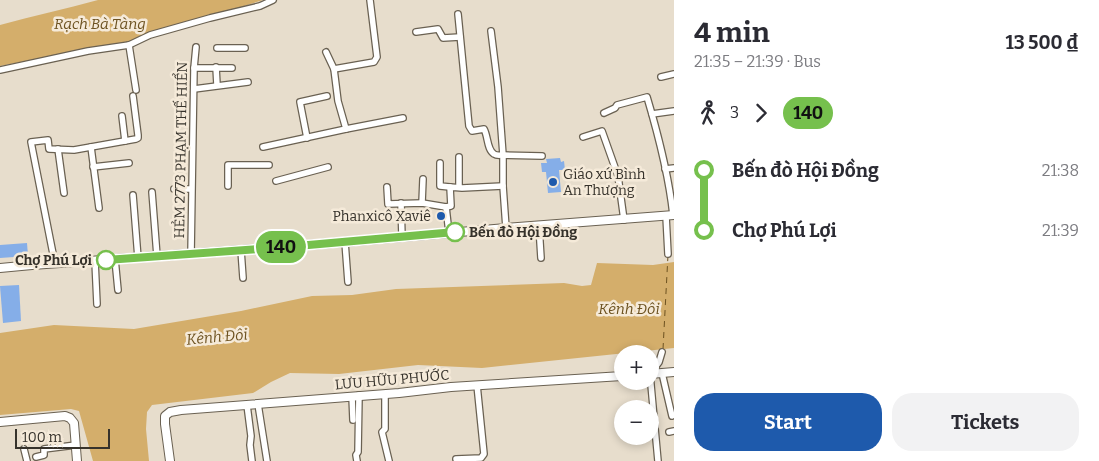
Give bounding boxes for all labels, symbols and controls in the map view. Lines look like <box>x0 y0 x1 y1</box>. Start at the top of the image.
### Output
water label: Rạch Bà Tàng <box>54 15 146 33</box>
text: 4 min <box>694 16 770 49</box>
text: 13 500 ₫ <box>1005 31 1079 54</box>
text: 21:35 – 21:39 · Bus <box>694 52 821 71</box>
street label: HẺM 2773 PHẠM THẾ HIỂN <box>168 61 191 239</box>
icon: walk <box>694 99 722 127</box>
icon: forward <box>747 99 775 127</box>
text: 140 <box>793 102 823 124</box>
text: 3 <box>730 103 739 122</box>
text: Bến đò Hội Đồng <box>732 159 879 182</box>
text: 21:38 <box>1042 161 1079 180</box>
place label: Giáo xứ Bình An Thượng <box>563 166 646 199</box>
marker: Giáo xứ Bình An Thượng <box>547 176 559 188</box>
place label: Phanxicô Xaviê <box>333 208 431 225</box>
marker: Phanxicô Xaviê <box>435 210 447 222</box>
text: Chợ Phú Lợi <box>732 219 837 242</box>
text: 21:39 <box>1042 221 1079 240</box>
marker: Bến đò Hội Đồng <box>445 222 465 242</box>
place label: Bến đò Hội Đồng <box>469 223 577 241</box>
line badge: 140 <box>252 231 310 263</box>
text: 140 <box>266 236 296 258</box>
marker: Chợ Phú Lợi <box>96 250 116 270</box>
place label: Chợ Phú Lợi <box>15 252 93 269</box>
water label: Kênh Đôi <box>598 300 660 318</box>
water label: Kênh Đôi <box>186 325 248 349</box>
map controls <box>614 345 659 445</box>
button: + <box>614 345 659 390</box>
street label: LƯU HỮU PHƯỚC <box>334 366 450 393</box>
button: Start <box>694 393 882 451</box>
button: Tickets <box>892 393 1079 451</box>
button: − <box>614 400 659 445</box>
scale bar <box>15 426 110 449</box>
text: 100 m <box>22 429 62 446</box>

